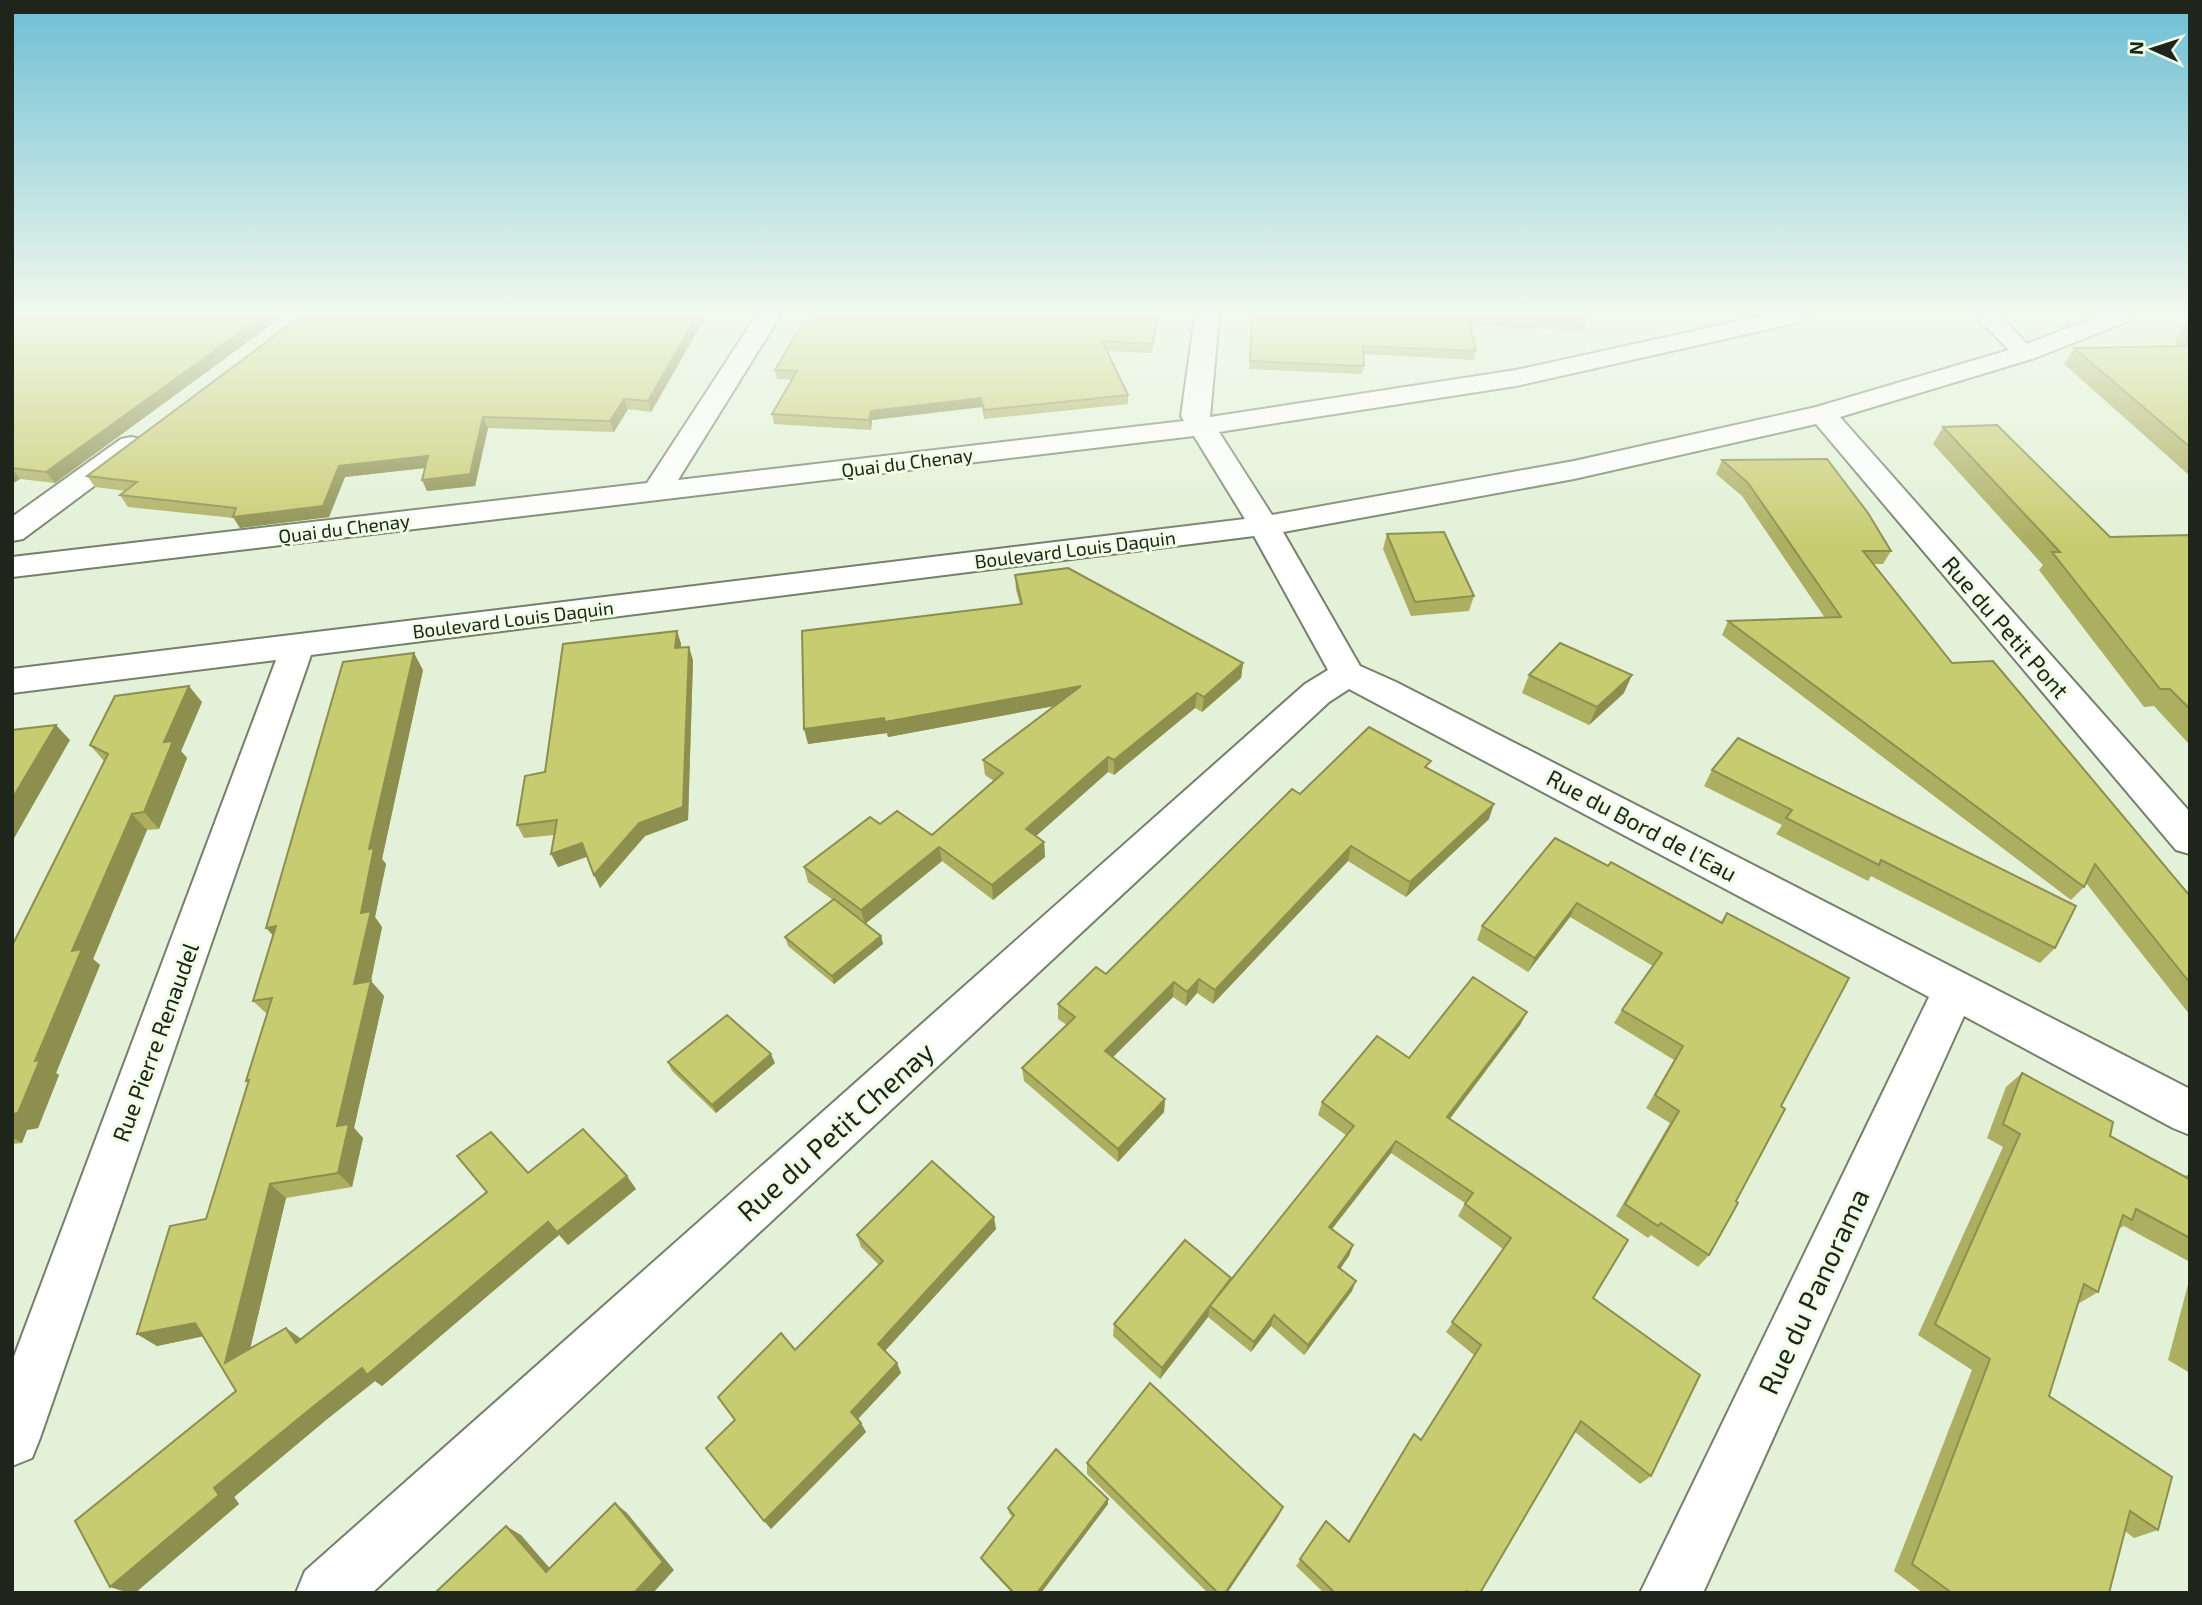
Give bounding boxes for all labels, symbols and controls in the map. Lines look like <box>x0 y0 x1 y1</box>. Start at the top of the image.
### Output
north arrow <box>2118 14 2188 84</box>
text: N <box>2124 41 2147 56</box>
street label: Quai du Chenay <box>840 443 974 481</box>
street label: Quai du Chenay <box>277 509 411 547</box>
street label: Boulevard Louis Daquin <box>973 525 1177 573</box>
street label: Rue du Petit Pont <box>1937 550 2075 704</box>
street label: Boulevard Louis Daquin <box>411 595 615 643</box>
street label: Rue du Bord de l'Eau <box>1542 763 1742 887</box>
street label: Rue Pierre Renaudel <box>106 938 204 1145</box>
street label: Rue du Petit Chenay <box>730 1034 940 1228</box>
street label: Rue du Panorama <box>1750 1183 1876 1399</box>

